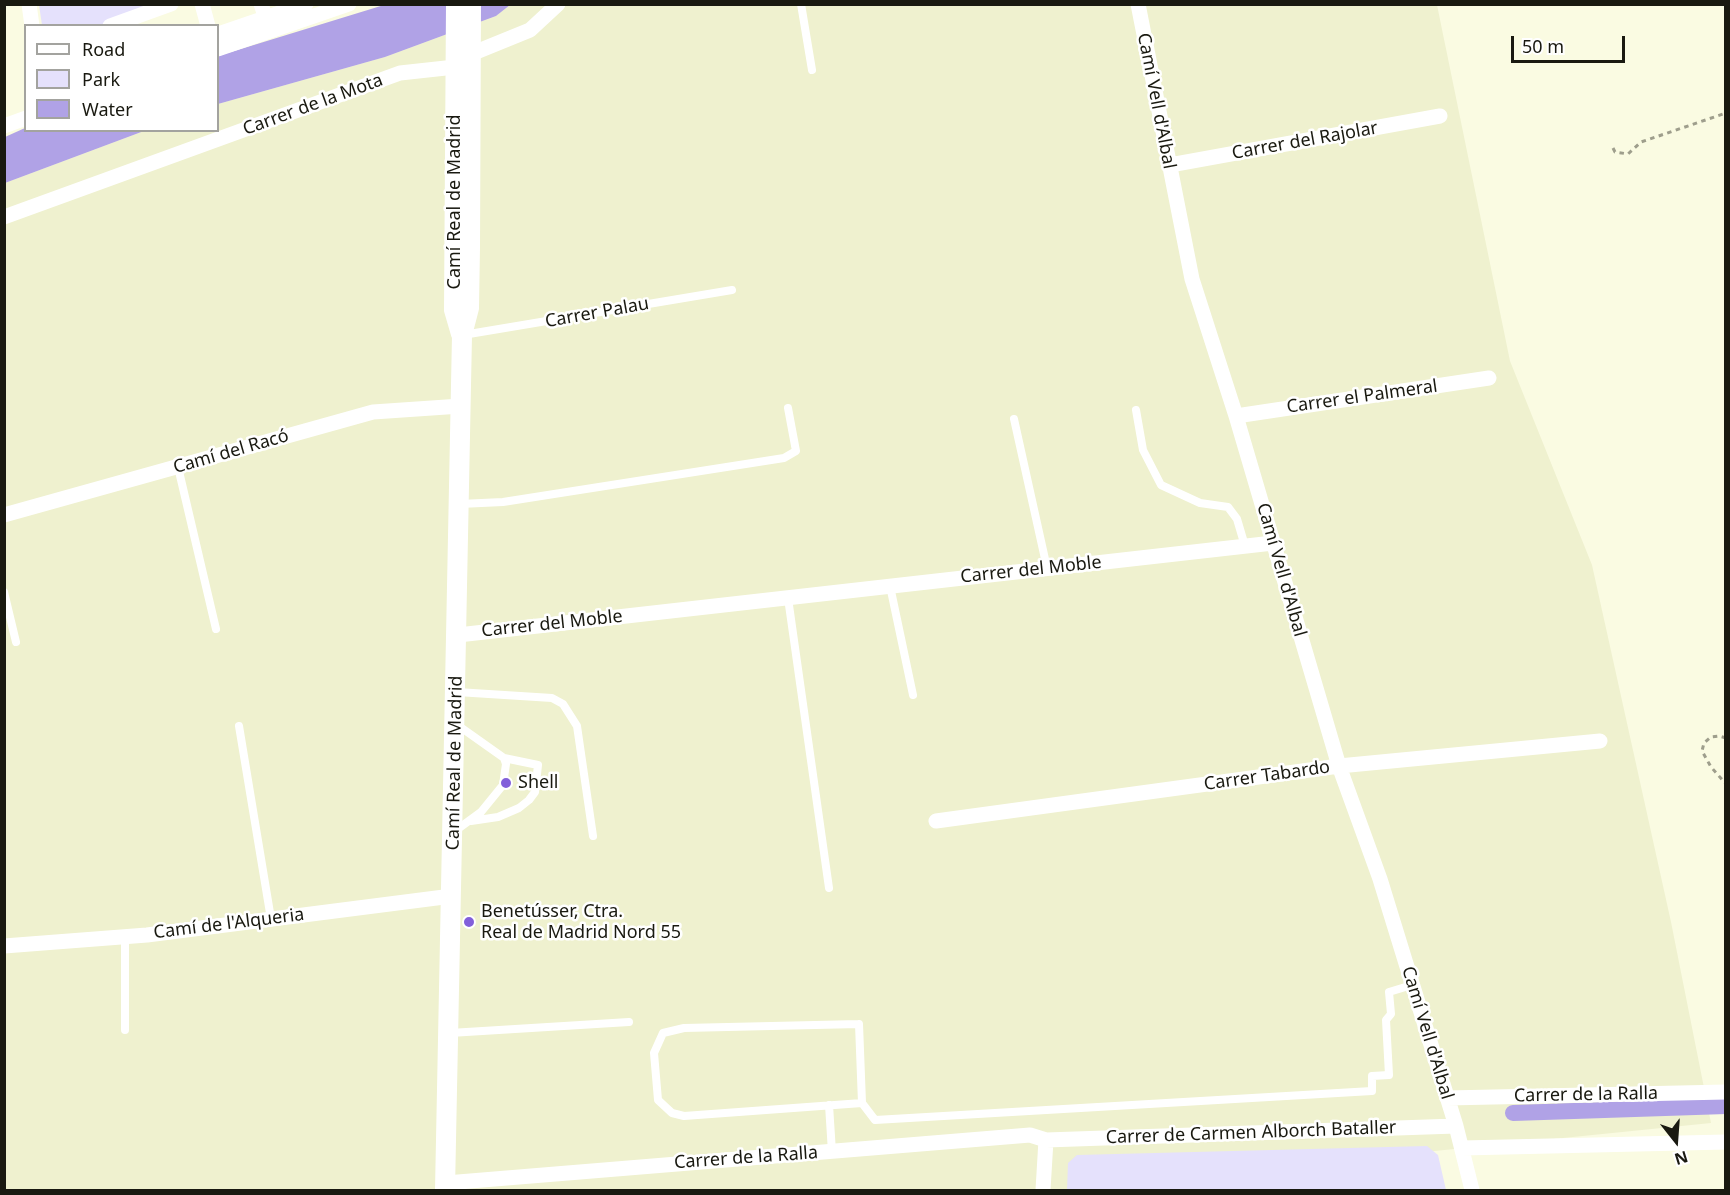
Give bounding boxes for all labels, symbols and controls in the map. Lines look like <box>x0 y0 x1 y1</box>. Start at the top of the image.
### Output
legend <box>24 24 219 132</box>
scale bar <box>1514 24 1628 62</box>
street label: Camí Vell d'Albal <box>1132 31 1180 171</box>
text: 50 m <box>1522 34 1564 58</box>
text: Road <box>82 37 125 61</box>
text: Park <box>82 67 120 91</box>
street label: Carrer de la Mota <box>240 70 386 140</box>
text: Water <box>82 97 133 121</box>
street label: Camí Real de Madrid <box>444 115 466 289</box>
street label: Carrer del Rajolar <box>1230 118 1380 164</box>
street label: Carrer Palau <box>543 293 651 333</box>
street label: Carrer el Palmeral <box>1285 376 1439 418</box>
street label: Camí del Racó <box>171 425 291 479</box>
street label: Camí Vell d'Albal <box>1252 501 1310 639</box>
street label: Carrer del Moble <box>959 552 1103 588</box>
street label: Carrer del Moble <box>480 606 624 642</box>
street label: Camí Real de Madrid <box>443 675 467 851</box>
street label: Carrer Tabardo <box>1203 756 1331 796</box>
place label: Shell <box>518 772 558 794</box>
marker: Shell <box>499 776 513 790</box>
place label: Benetússer, Ctra. Real de Madrid Nord 55 <box>481 901 681 944</box>
street label: Camí de l'Alqueria <box>152 904 306 944</box>
marker: Benetússer, Ctra. Real de Madrid Nord 55 <box>462 915 476 929</box>
street label: Camí Vell d'Albal <box>1396 964 1458 1102</box>
street label: Carrer de la Ralla <box>1514 1083 1658 1107</box>
north arrow <box>1646 1111 1706 1171</box>
street label: Carrer de Carmen Alborch Bataller <box>1105 1117 1397 1149</box>
street label: Carrer de la Ralla <box>673 1142 819 1174</box>
text: N <box>1672 1146 1691 1171</box>

